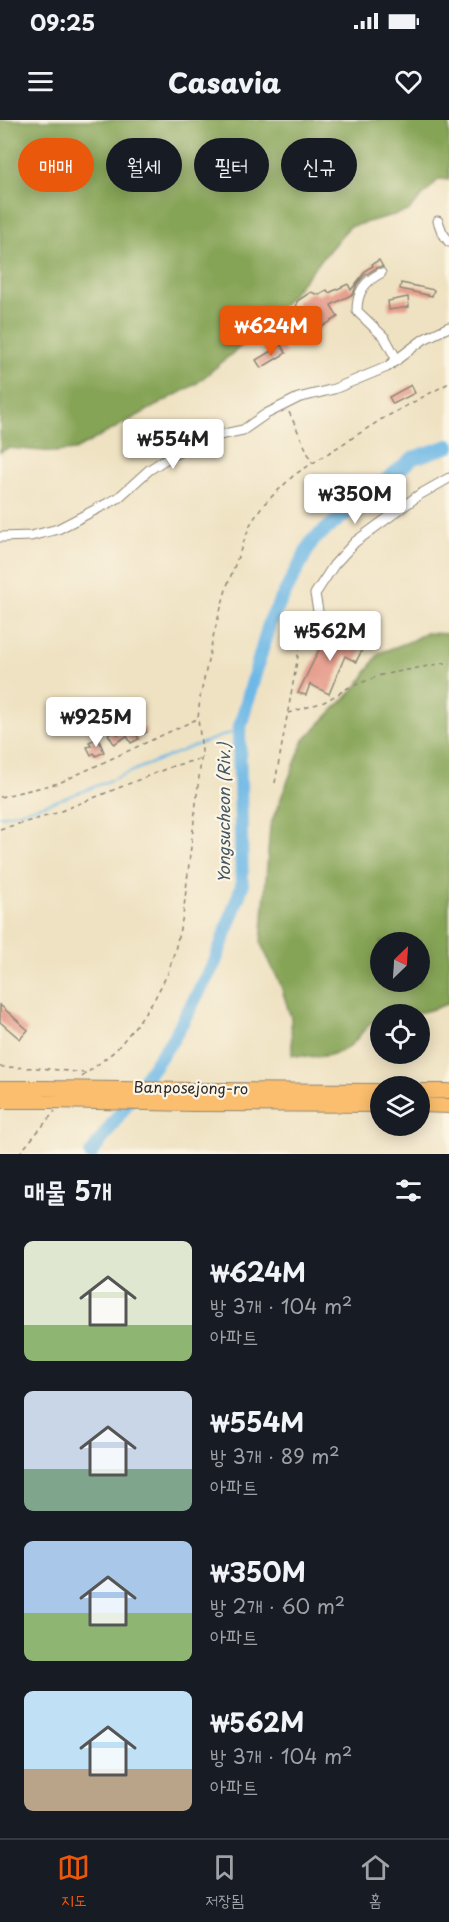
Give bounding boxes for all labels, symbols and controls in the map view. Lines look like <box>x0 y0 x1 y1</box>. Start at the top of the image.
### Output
text: 09:25 <box>30 5 95 38</box>
text: Casavia <box>168 61 281 102</box>
icon: menu <box>24 65 57 98</box>
icon: heart <box>392 65 425 98</box>
chip: 매매 <box>18 138 94 192</box>
chip: 월세 <box>106 138 182 192</box>
chip: 필터 <box>194 138 269 192</box>
chip: 신규 <box>281 138 357 192</box>
pin: ₩624M <box>229 306 313 357</box>
text: ₩624M <box>234 310 308 340</box>
pin: ₩554M <box>131 419 215 470</box>
text: ₩554M <box>137 423 209 453</box>
pin: ₩350M <box>313 474 397 525</box>
text: ₩350M <box>318 478 392 508</box>
pin: ₩562M <box>288 611 372 662</box>
text: ₩562M <box>294 615 366 645</box>
pin: ₩925M <box>54 697 138 748</box>
text: ₩925M <box>60 701 132 731</box>
water label: Yongsucheon (Riv.) <box>211 742 235 883</box>
north arrow <box>370 932 430 992</box>
map controls <box>370 932 430 1136</box>
button: locate <box>370 1004 430 1064</box>
street label: Banposejong-ro <box>133 1075 249 1099</box>
button: layers <box>370 1076 430 1136</box>
text: 매물 5개 <box>24 1171 112 1210</box>
icon: filters <box>392 1174 425 1207</box>
text: ₩624M <box>210 1252 306 1291</box>
icon: home <box>72 1265 144 1337</box>
text: 방 3개 · 104 m² <box>210 1291 352 1321</box>
text: 아파트 <box>210 1321 258 1351</box>
text: ₩554M <box>210 1402 304 1441</box>
icon: home <box>72 1415 144 1487</box>
text: 방 3개 · 89 m² <box>210 1441 340 1471</box>
text: 아파트 <box>210 1471 258 1501</box>
text: ₩350M <box>210 1552 306 1591</box>
icon: home <box>72 1565 144 1637</box>
text: 방 2개 · 60 m² <box>210 1591 345 1621</box>
text: 아파트 <box>210 1621 258 1651</box>
text: ₩562M <box>210 1702 304 1741</box>
icon: home <box>72 1715 144 1787</box>
text: 방 3개 · 104 m² <box>210 1741 352 1771</box>
text: 아파트 <box>210 1771 258 1801</box>
tab: 지도 <box>57 1851 90 1911</box>
tab: 저장됨 <box>205 1851 244 1911</box>
tab: 홈 <box>359 1851 392 1911</box>

